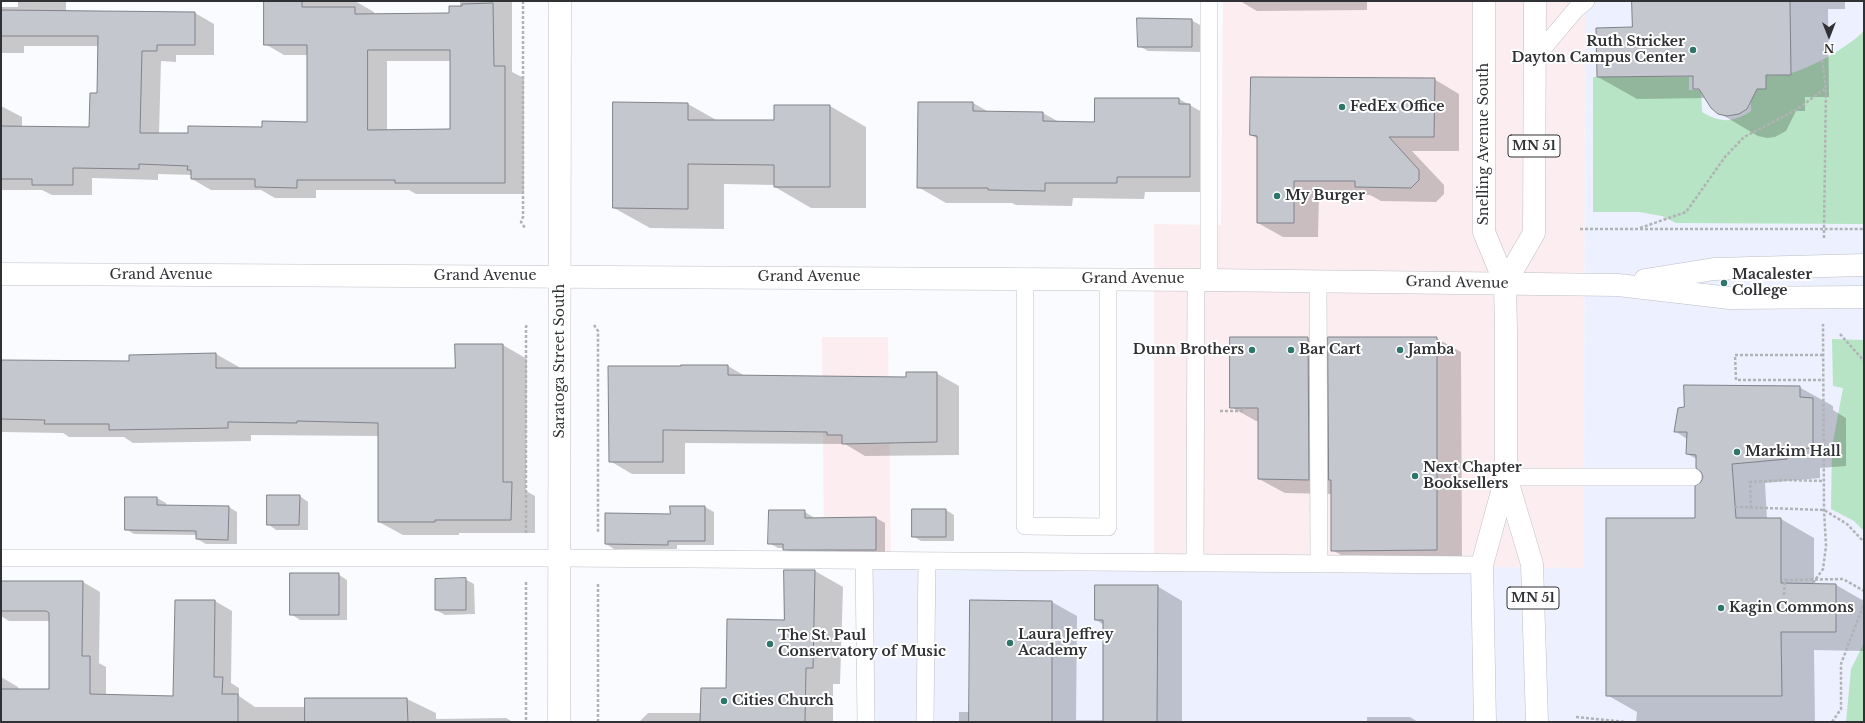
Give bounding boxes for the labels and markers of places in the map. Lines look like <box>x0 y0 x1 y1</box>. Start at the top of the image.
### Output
place label: Ruth Stricker Dayton Campus Center <box>1512 34 1685 66</box>
marker: Ruth Stricker Dayton Campus Center <box>1688 45 1698 55</box>
place label: FedEx Office <box>1350 99 1444 115</box>
marker: FedEx Office <box>1337 102 1347 112</box>
place label: My Burger <box>1285 188 1365 204</box>
marker: My Burger <box>1272 191 1282 201</box>
place label: Macalester College <box>1732 267 1812 300</box>
marker: Macalester College <box>1719 278 1729 288</box>
place label: Dunn Brothers <box>1133 342 1244 358</box>
place label: Bar Cart <box>1299 342 1361 358</box>
place label: Jamba <box>1408 342 1454 358</box>
marker: Dunn Brothers <box>1247 345 1257 355</box>
marker: Bar Cart <box>1286 345 1296 355</box>
marker: Jamba <box>1395 345 1405 355</box>
place label: Markim Hall <box>1745 444 1841 460</box>
marker: Markim Hall <box>1732 447 1742 457</box>
place label: Next Chapter Booksellers <box>1423 460 1522 492</box>
marker: Next Chapter Booksellers <box>1410 471 1420 481</box>
place label: Kagin Commons <box>1729 600 1854 616</box>
marker: Kagin Commons <box>1716 603 1726 613</box>
place label: Laura Jeffrey Academy <box>1018 627 1114 660</box>
place label: The St. Paul Conservatory of Music <box>778 628 946 660</box>
marker: Laura Jeffrey Academy <box>1005 638 1015 648</box>
marker: The St. Paul Conservatory of Music <box>765 639 775 649</box>
place label: Cities Church <box>732 693 834 709</box>
marker: Cities Church <box>719 696 729 706</box>

